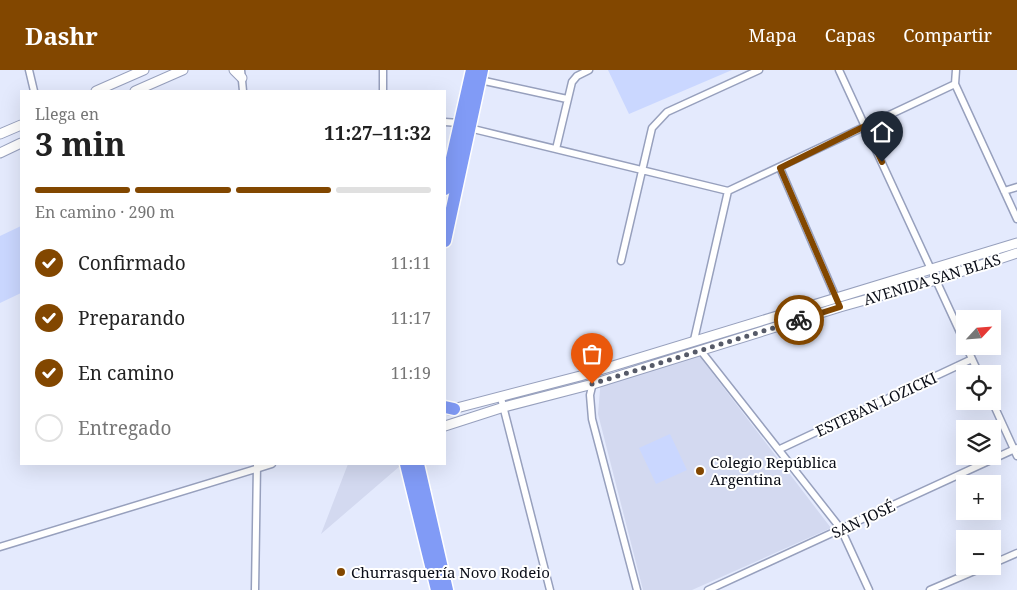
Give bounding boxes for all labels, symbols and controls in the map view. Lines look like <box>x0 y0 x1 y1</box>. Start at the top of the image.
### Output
text: Dashr <box>25 19 98 52</box>
text: Mapa <box>749 23 797 47</box>
text: Capas <box>825 23 875 47</box>
text: Compartir <box>903 23 992 47</box>
text: Llega en <box>35 103 99 125</box>
pin <box>861 111 903 162</box>
icon: home <box>868 118 896 146</box>
text: 11:27–11:32 <box>324 120 431 146</box>
text: 3 min <box>35 122 126 165</box>
text: En camino · 290 m <box>35 201 175 223</box>
icon: check <box>35 249 63 277</box>
street label: AVENIDA SAN BLAS <box>861 249 1003 309</box>
text: Confirmado <box>78 250 186 276</box>
text: 11:11 <box>391 252 431 274</box>
courier <box>774 295 824 345</box>
icon: check <box>35 304 63 332</box>
text: Preparando <box>78 305 185 331</box>
icon: bike <box>785 306 813 334</box>
text: 11:17 <box>391 307 431 329</box>
north arrow <box>956 310 1001 355</box>
map controls <box>956 310 1001 575</box>
pin <box>571 333 613 384</box>
icon: bag <box>578 340 606 368</box>
icon: check <box>35 359 63 387</box>
text: En camino <box>78 360 174 386</box>
text: 11:19 <box>391 362 431 384</box>
button: locate <box>956 365 1001 410</box>
street label: ESTEBAN LOZICKI <box>812 367 940 441</box>
text: Entregado <box>78 415 171 441</box>
button: layers <box>956 420 1001 465</box>
place label: Colegio República Argentina <box>710 452 837 489</box>
marker: Colegio República Argentina <box>694 465 706 477</box>
button: + <box>956 475 1001 520</box>
street label: SAN JOSÉ <box>828 496 898 542</box>
button: − <box>956 530 1001 575</box>
place label: Churrasquería Novo Rodeio <box>351 562 550 582</box>
marker: Churrasquería Novo Rodeio <box>335 566 347 578</box>

